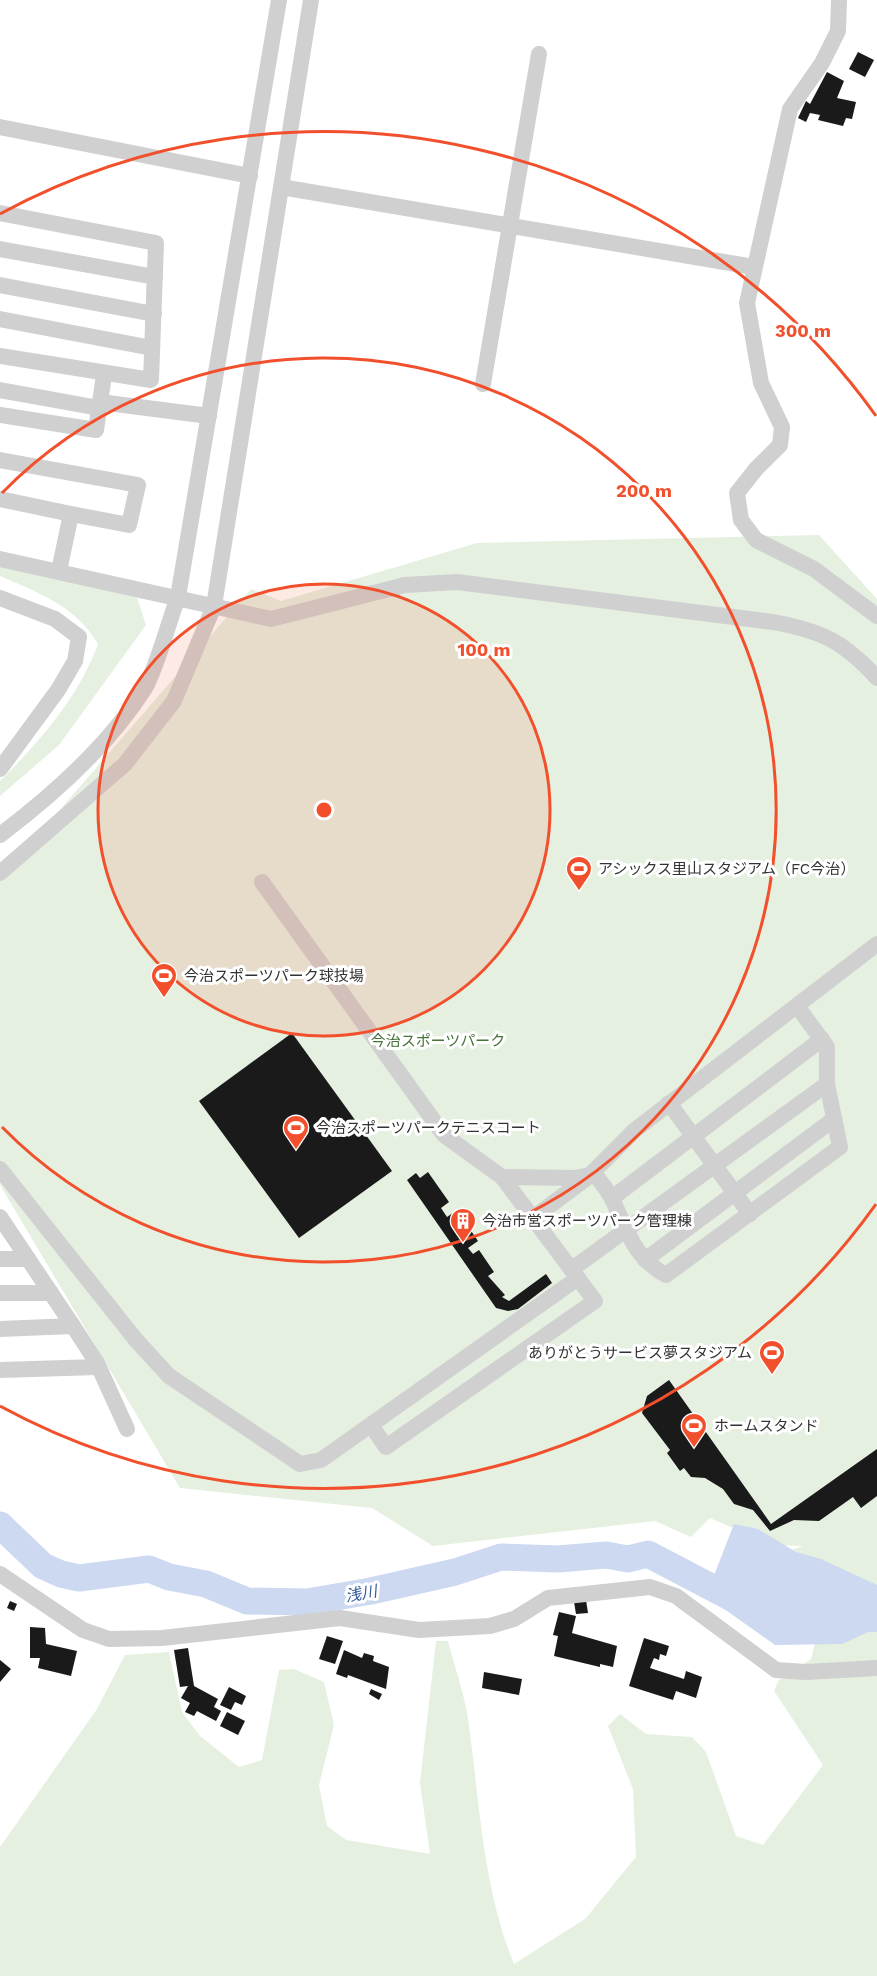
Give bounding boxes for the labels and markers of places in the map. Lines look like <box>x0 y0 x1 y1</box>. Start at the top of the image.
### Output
centre of rings <box>314 800 334 820</box>
sports icon: アシックス里山スタジアム（FC今治） <box>564 854 594 892</box>
place label: アシックス里山スタジアム（FC今治） <box>598 860 855 878</box>
sports icon: 今治スポーツパーク球技場 <box>149 961 179 999</box>
place label: 今治スポーツパーク球技場 <box>184 967 364 985</box>
sports icon: 今治スポーツパークテニスコート <box>281 1113 311 1151</box>
place label: 今治スポーツパークテニスコート <box>316 1119 541 1137</box>
building icon: 今治市営スポーツパーク管理棟 <box>448 1206 478 1244</box>
place label: 今治市営スポーツパーク管理棟 <box>482 1212 692 1230</box>
sports icon: ありがとうサービス夢スタジアム <box>757 1338 787 1376</box>
place label: ありがとうサービス夢スタジアム <box>528 1344 752 1362</box>
sports icon: ホームスタンド <box>679 1411 709 1449</box>
place label: ホームスタンド <box>714 1417 819 1435</box>

